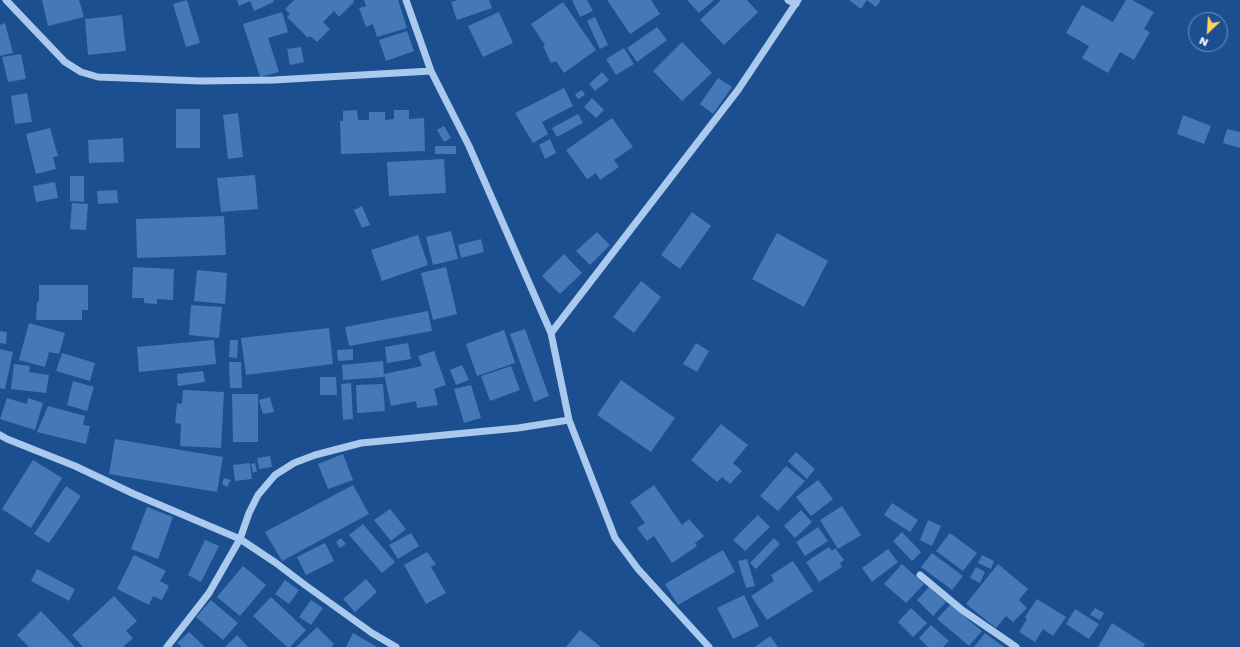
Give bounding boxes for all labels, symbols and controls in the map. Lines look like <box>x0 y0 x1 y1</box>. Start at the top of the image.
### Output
north arrow <box>1188 12 1228 52</box>
text: N <box>1196 33 1210 51</box>

